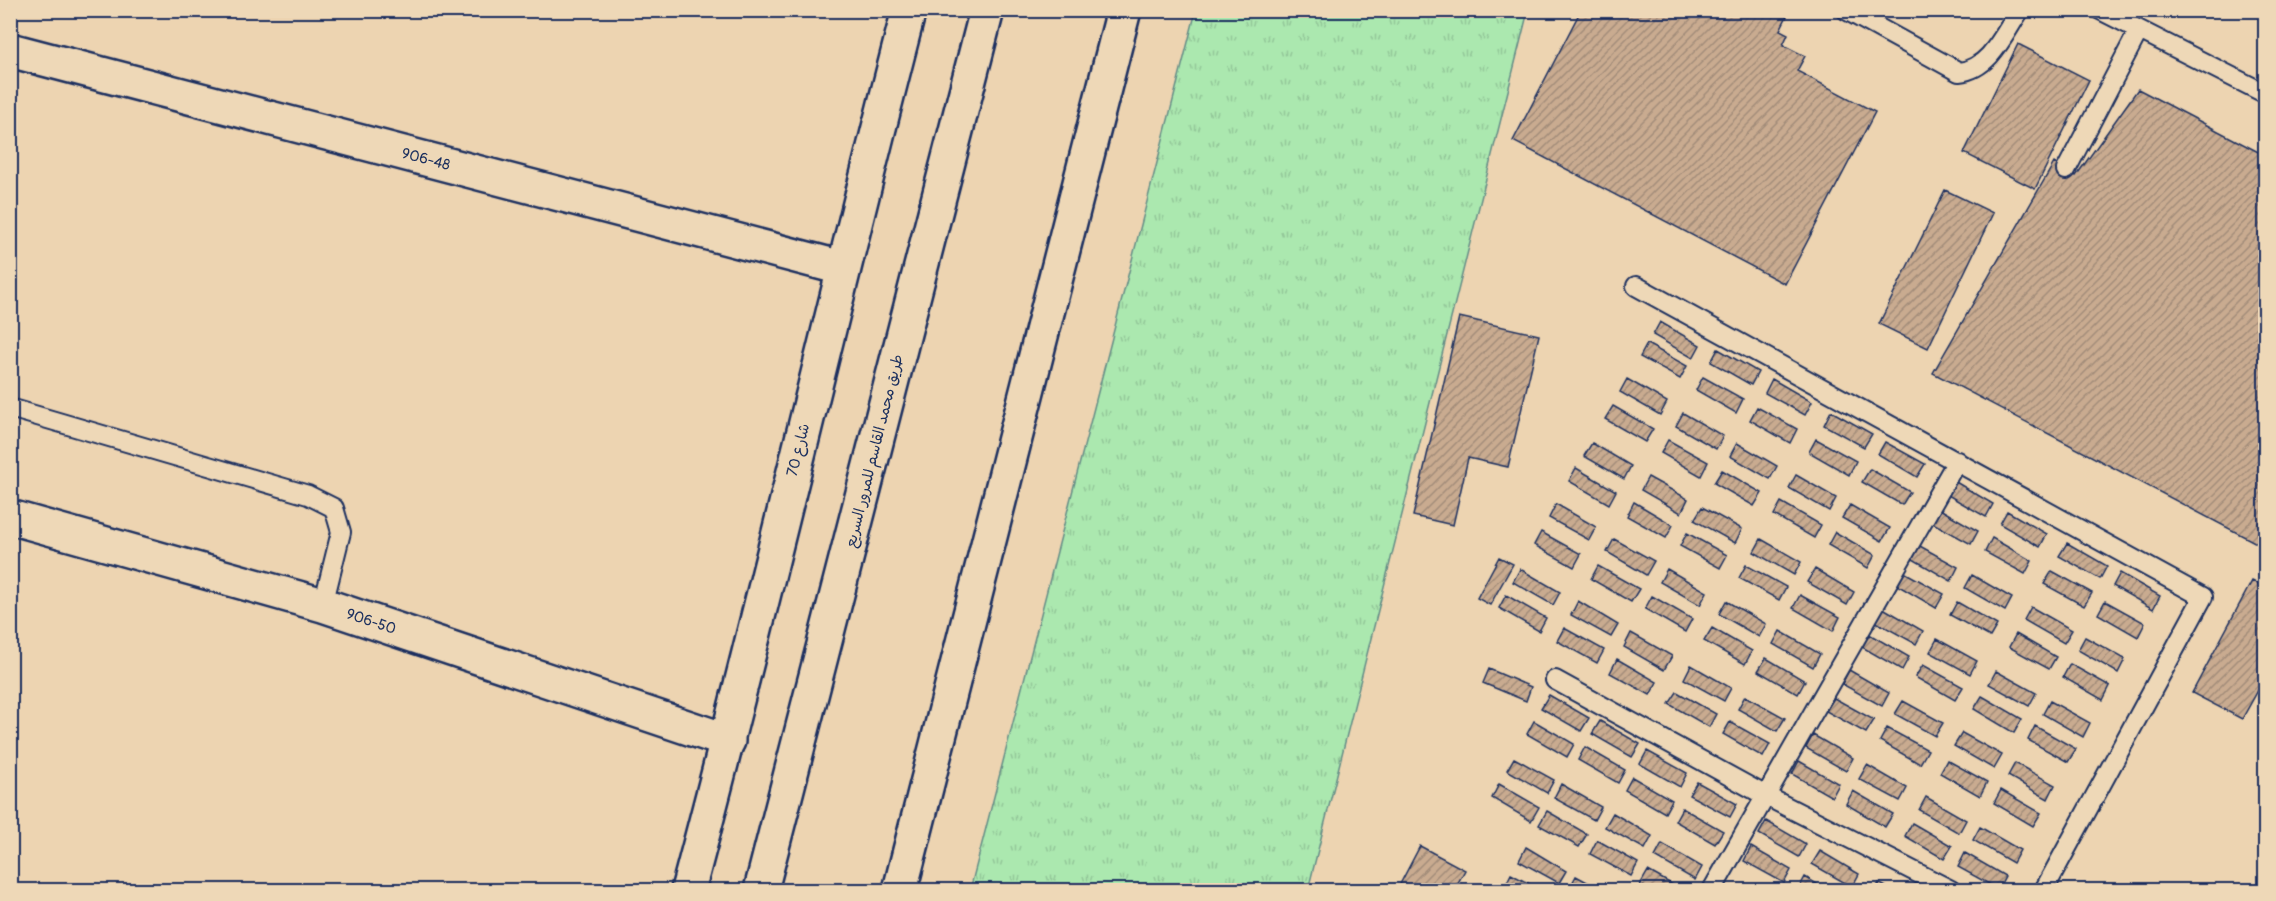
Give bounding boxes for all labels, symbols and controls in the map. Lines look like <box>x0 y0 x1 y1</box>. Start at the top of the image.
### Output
street label: 906-48 <box>400 144 453 175</box>
street label: طريق محمد القاسم للمرور السريع <box>841 352 909 550</box>
street label: شارع 70 <box>783 422 814 479</box>
street label: 906-50 <box>344 604 398 639</box>

